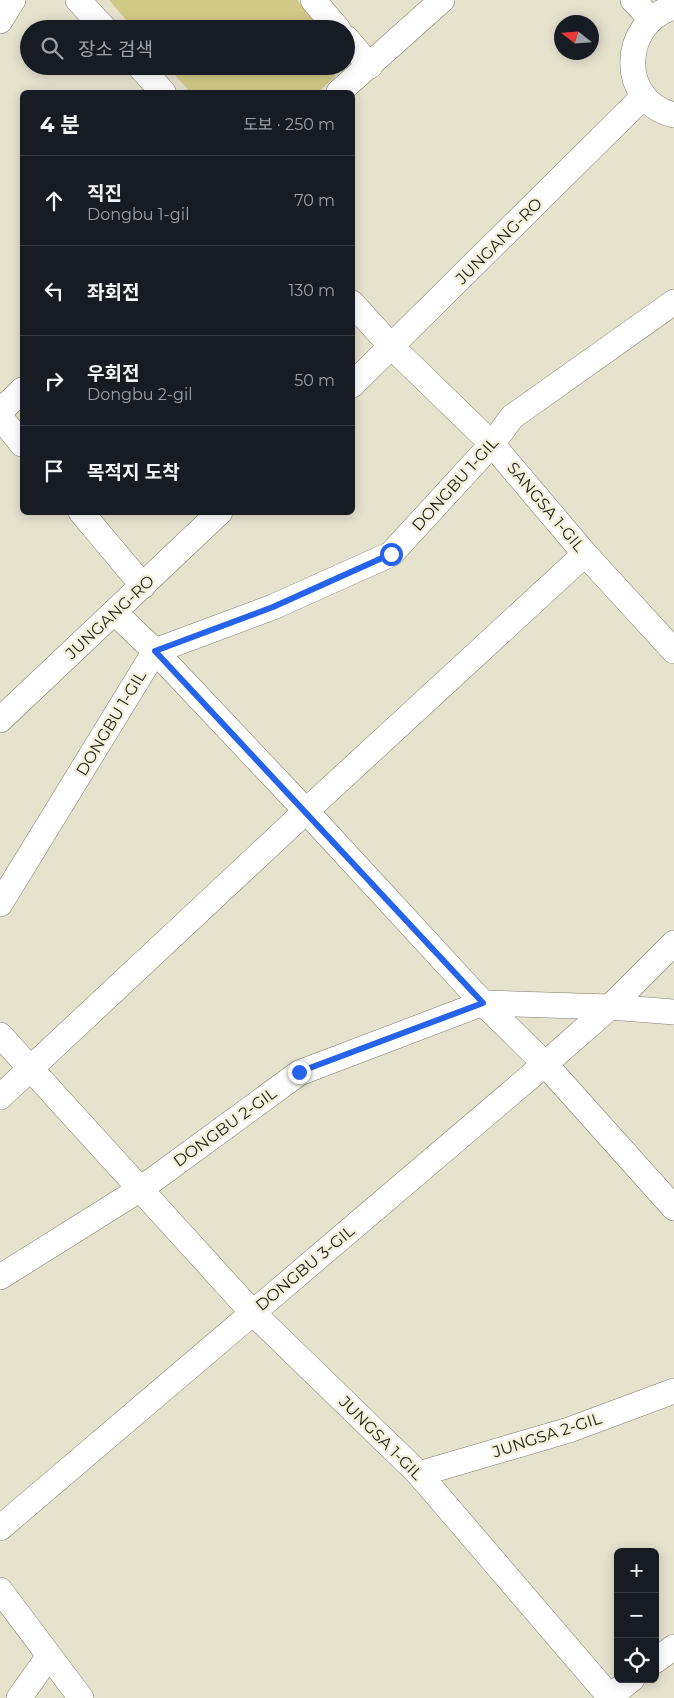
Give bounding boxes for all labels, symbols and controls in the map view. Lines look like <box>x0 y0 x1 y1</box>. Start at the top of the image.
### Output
north arrow <box>554 15 599 60</box>
search box <box>20 20 355 75</box>
icon: search <box>38 34 66 62</box>
text: 장소 검색 <box>78 38 153 61</box>
text: 4 분 <box>40 112 80 137</box>
text: 도보 · 250 m <box>243 115 335 134</box>
text: 직진 <box>87 182 122 205</box>
icon: ahead <box>40 187 68 215</box>
text: 70 m <box>294 191 335 210</box>
street label: JUNGANG-RO <box>451 194 546 289</box>
text: Dongbu 1-gil <box>87 205 189 224</box>
icon: left <box>40 277 68 305</box>
text: 좌회전 <box>87 281 139 304</box>
text: 130 m <box>288 281 335 300</box>
text: 우회전 <box>87 362 139 385</box>
icon: right <box>40 367 68 395</box>
text: 50 m <box>294 371 335 390</box>
text: Dongbu 2-gil <box>87 385 193 404</box>
street label: DONGBU 1-GIL <box>408 433 502 535</box>
icon: arrive <box>40 457 68 485</box>
street label: SANGSA 1-GIL <box>503 458 589 556</box>
text: 목적지 도착 <box>87 461 180 484</box>
route start <box>380 543 403 566</box>
street label: JUNGANG-RO <box>61 571 158 664</box>
street label: DONGBU 1-GIL <box>72 666 150 779</box>
route end <box>288 1061 311 1084</box>
street label: DONGBU 2-GIL <box>170 1083 281 1171</box>
street label: DONGBU 3-GIL <box>252 1221 359 1315</box>
street label: JUNGSA 1-GIL <box>335 1392 427 1484</box>
street label: JUNGSA 2-GIL <box>489 1408 604 1462</box>
map controls <box>614 1548 659 1683</box>
button: + <box>614 1548 659 1593</box>
button: − <box>614 1593 659 1638</box>
button: locate <box>614 1638 659 1683</box>

